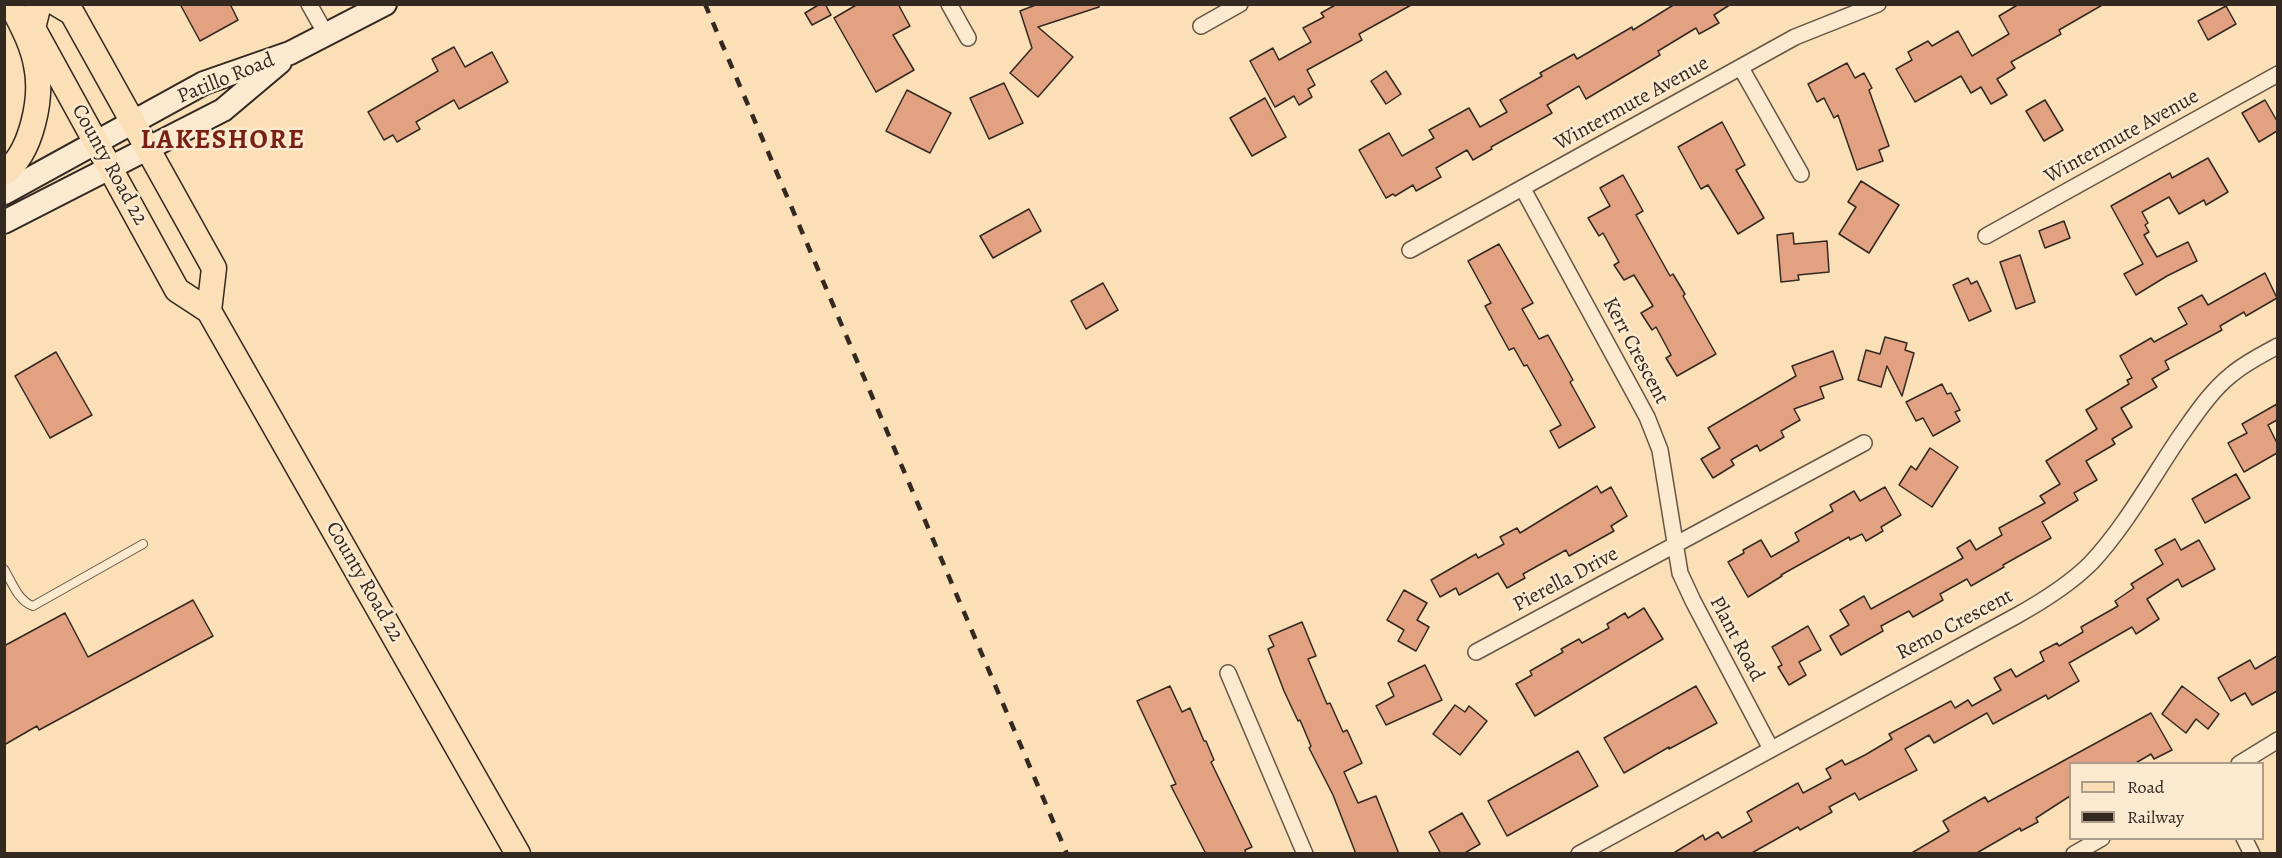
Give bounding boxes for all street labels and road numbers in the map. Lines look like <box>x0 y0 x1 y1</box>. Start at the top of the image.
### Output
street label: Patillo Road <box>174 48 278 110</box>
street label: Wintermute Avenue <box>1550 51 1714 157</box>
street label: Wintermute Avenue <box>2040 84 2204 190</box>
street label: County Road 22 <box>65 100 153 230</box>
street label: Kerr Crescent <box>1596 293 1674 409</box>
street label: County Road 22 <box>320 518 408 646</box>
street label: Pierella Drive <box>1509 542 1623 618</box>
street label: Remo Crescent <box>1892 584 2018 666</box>
street label: Plant Road <box>1703 592 1769 686</box>

